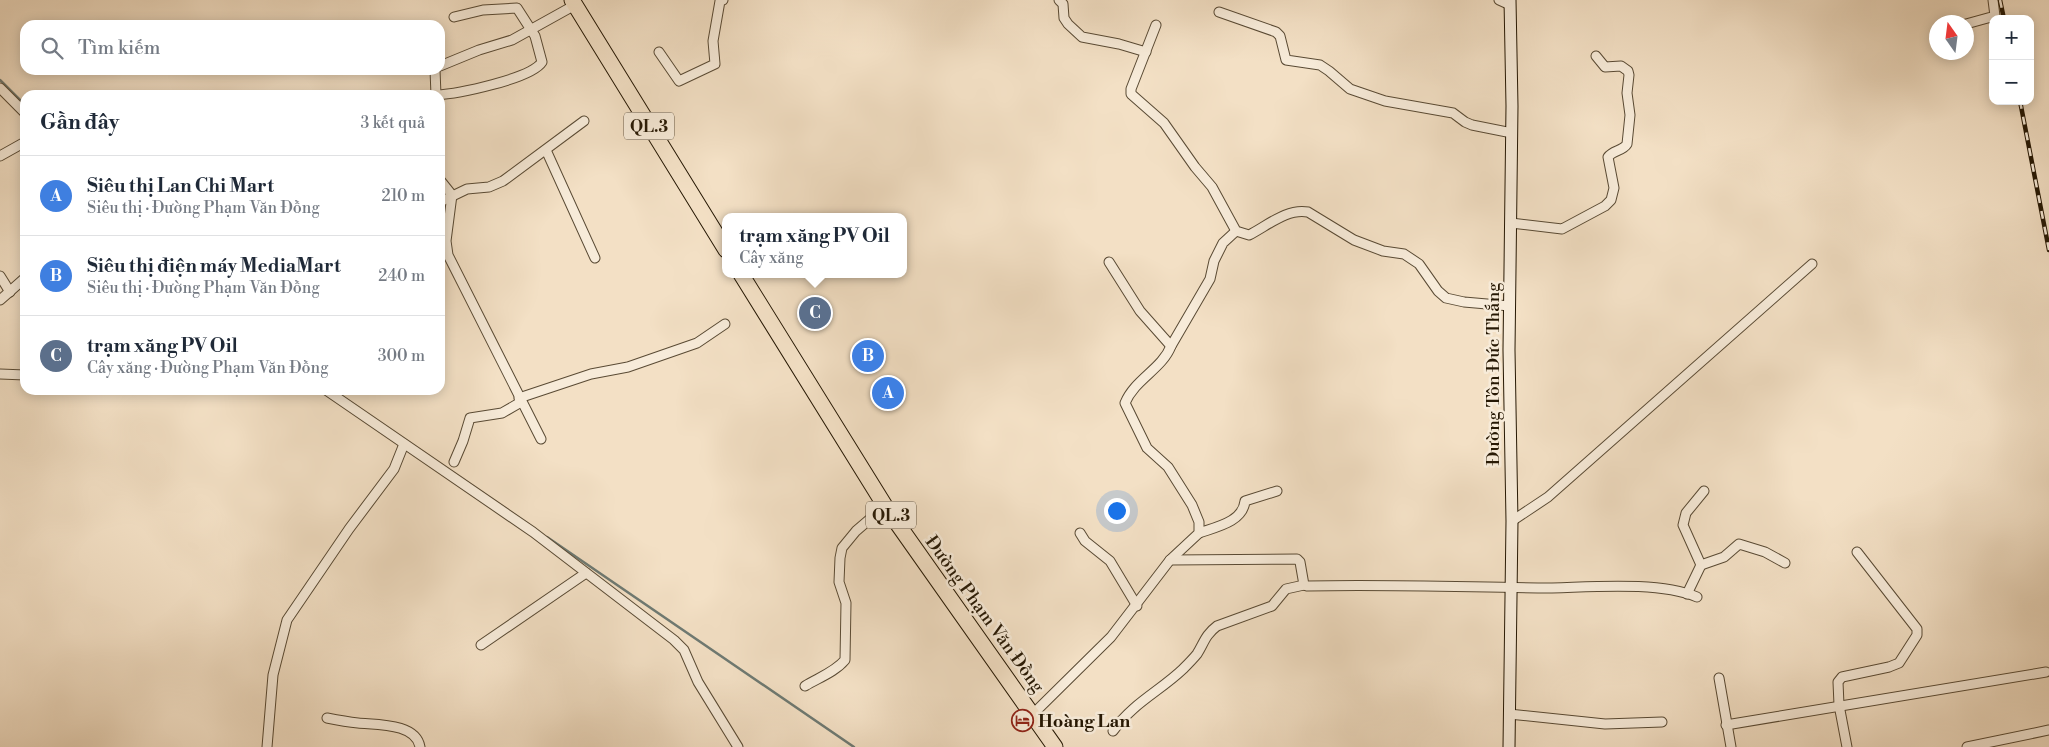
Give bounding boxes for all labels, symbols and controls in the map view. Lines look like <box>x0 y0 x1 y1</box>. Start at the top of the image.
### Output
north arrow <box>1929 15 1974 60</box>
map controls <box>1989 15 2034 105</box>
button: + <box>1989 15 2034 60</box>
search box <box>20 20 445 75</box>
icon: search <box>38 34 66 62</box>
text: Tìm kiếm <box>78 36 161 60</box>
button: − <box>1989 60 2034 105</box>
text: Gần đây <box>40 110 119 136</box>
road number: QL.3 <box>624 112 674 140</box>
text: 3 kết quả <box>361 113 425 133</box>
text: Siêu thị Lan Chi Mart <box>87 174 274 198</box>
text: A <box>50 186 62 206</box>
text: 210 m <box>381 186 425 206</box>
text: Siêu thị · Đường Phạm Văn Đồng <box>87 198 320 218</box>
popup <box>722 213 907 278</box>
text: trạm xăng PV Oil <box>739 224 890 248</box>
text: Cây xăng <box>739 248 804 268</box>
text: Siêu thị điện máy MediaMart <box>87 254 341 278</box>
text: B <box>50 266 62 286</box>
text: 240 m <box>378 266 425 286</box>
text: Siêu thị · Đường Phạm Văn Đồng <box>87 278 320 298</box>
street label: Đường Tôn Đức Thắng <box>1482 282 1505 465</box>
pin: C <box>799 294 831 332</box>
text: trạm xăng PV Oil <box>87 334 238 358</box>
pin: B <box>852 337 884 375</box>
text: C <box>50 346 62 366</box>
text: 300 m <box>378 346 425 366</box>
text: Cây xăng · Đường Phạm Văn Đồng <box>87 358 328 378</box>
pin: A <box>872 374 904 412</box>
your location <box>1104 498 1130 524</box>
road number: QL.3 <box>866 502 916 528</box>
street label: Đường Phạm Văn Đồng <box>920 531 1050 698</box>
hotel icon: Hoàng Lan <box>1010 709 1034 733</box>
place label: Hoàng Lan <box>1038 710 1130 733</box>

